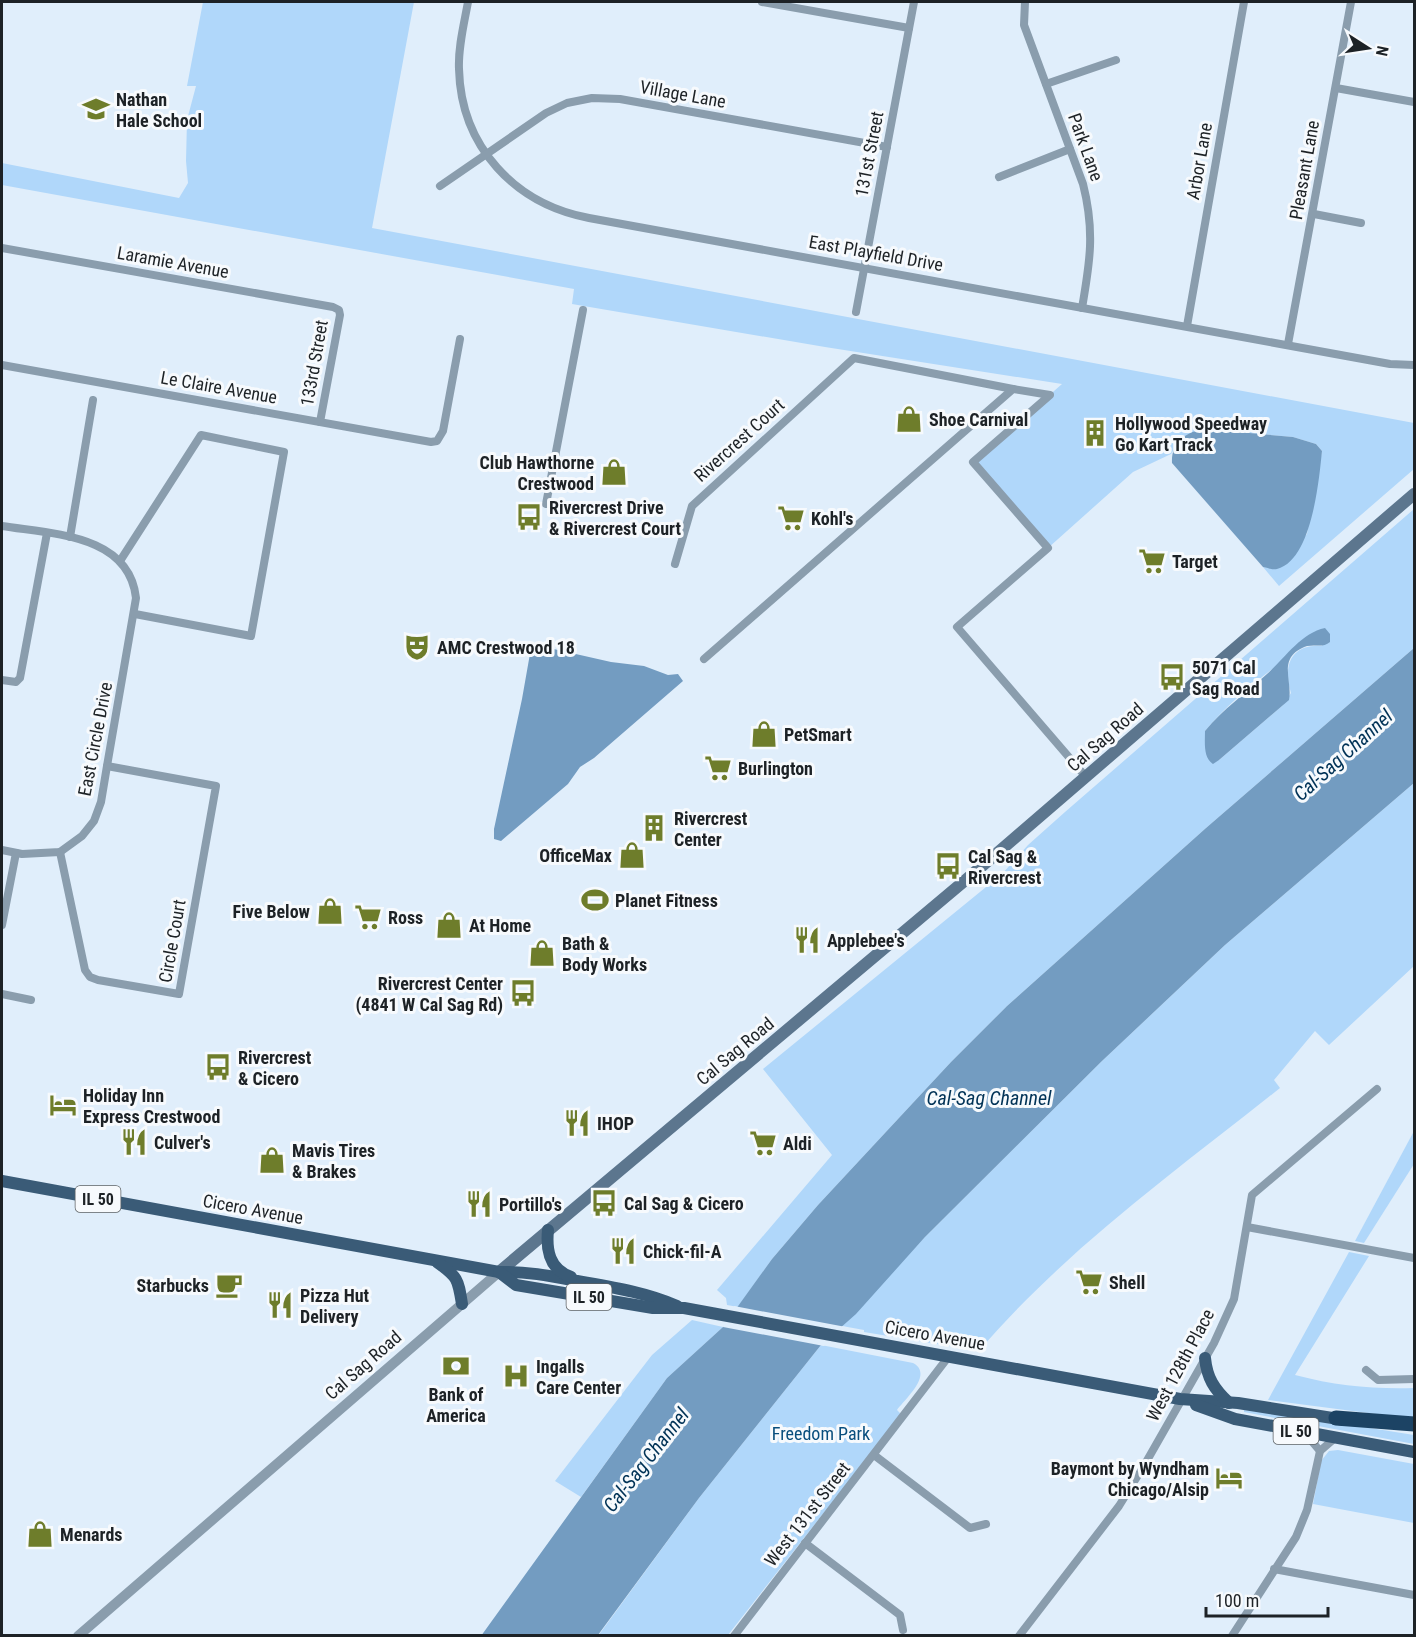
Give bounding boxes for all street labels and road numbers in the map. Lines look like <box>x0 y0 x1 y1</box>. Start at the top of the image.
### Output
street label: Village Lane <box>638 76 728 112</box>
street label: 131st Street <box>850 110 888 198</box>
street label: Park Lane <box>1064 110 1108 184</box>
street label: Pleasant Lane <box>1285 119 1323 221</box>
street label: Arbor Lane <box>1182 121 1216 201</box>
street label: East Playfield Drive <box>807 231 945 275</box>
street label: Laramie Avenue <box>116 242 230 282</box>
street label: 133rd Street <box>296 318 332 408</box>
street label: Le Claire Avenue <box>159 366 279 408</box>
street label: Rivercrest Court <box>690 394 788 486</box>
street label: East Circle Drive <box>74 680 116 798</box>
street label: Cal Sag Road <box>1063 698 1147 776</box>
street label: Circle Court <box>154 898 190 984</box>
street label: Cal Sag Road <box>692 1013 778 1089</box>
road number: IL 50 <box>76 1186 120 1212</box>
street label: Cicero Avenue <box>201 1190 305 1228</box>
road number: IL 50 <box>566 1284 612 1310</box>
street label: West 128th Place <box>1142 1305 1218 1425</box>
street label: Cicero Avenue <box>883 1316 987 1354</box>
street label: Cal Sag Road <box>321 1326 405 1404</box>
road number: IL 50 <box>1274 1418 1318 1444</box>
street label: West 131st Street <box>760 1458 854 1570</box>

